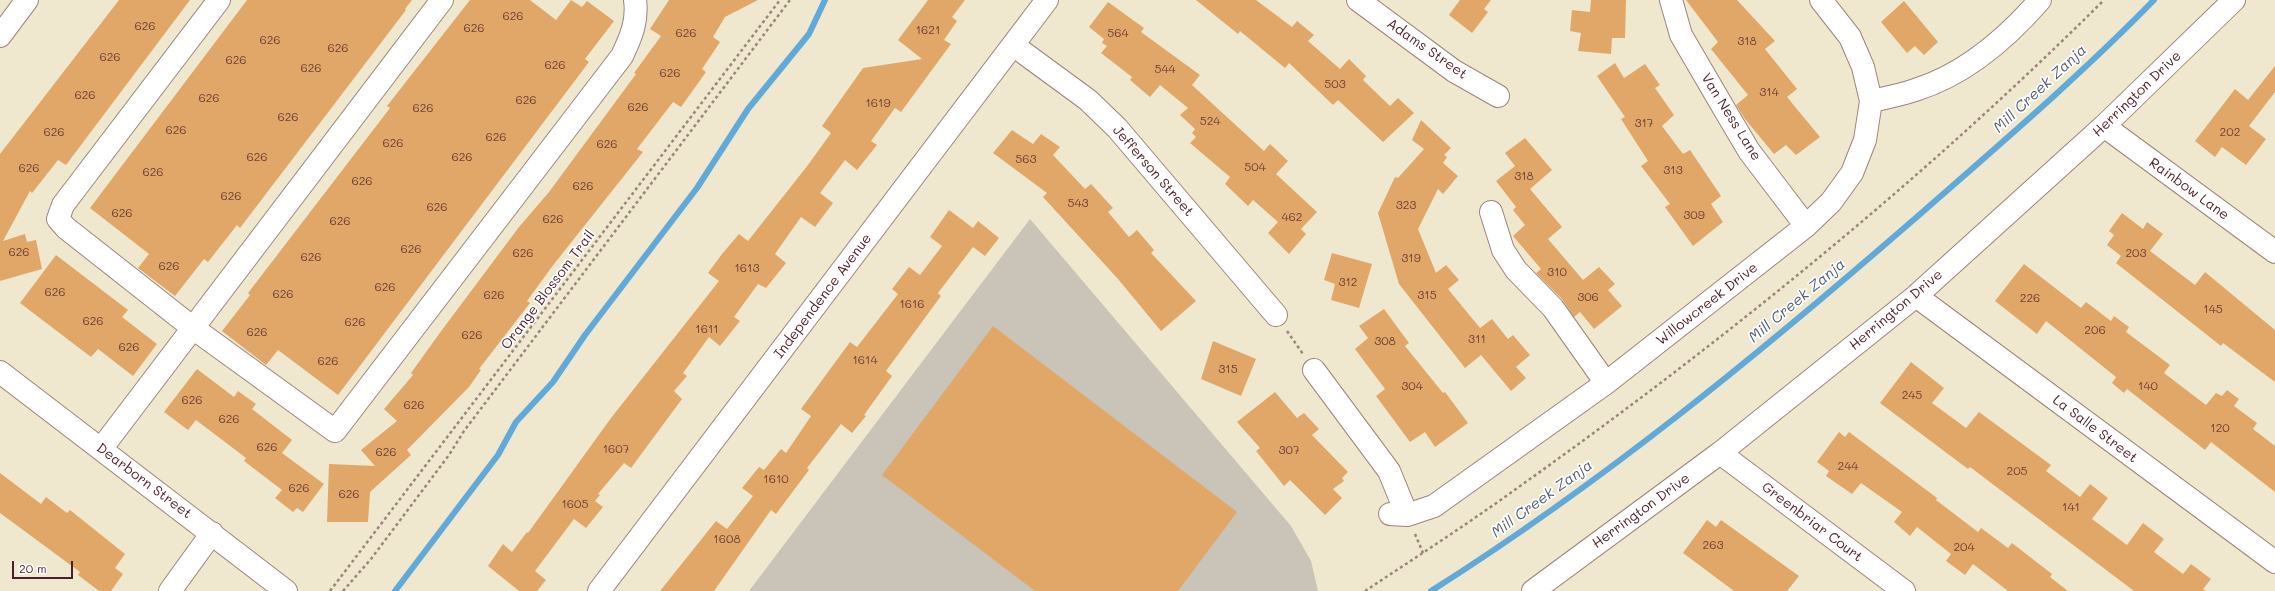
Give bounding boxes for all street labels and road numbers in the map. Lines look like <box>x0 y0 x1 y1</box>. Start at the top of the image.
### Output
street label: Adams Street <box>1384 15 1470 83</box>
street label: Herrington Drive <box>2089 47 2185 141</box>
street label: Van Ness Lane <box>1697 70 1765 164</box>
street label: Jefferson Street <box>1109 122 1197 220</box>
street label: Rainbow Lane <box>2146 154 2232 224</box>
street label: Orange Blossom Trail <box>498 227 598 353</box>
street label: Independence Avenue <box>771 230 875 362</box>
street label: Willowcreek Drive <box>1653 259 1761 349</box>
street label: Herrington Drive <box>1846 266 1946 354</box>
street label: La Salle Street <box>2049 392 2141 466</box>
street label: Dearborn Street <box>93 440 195 522</box>
street label: Herrington Drive <box>1589 470 1693 552</box>
street label: Greenbriar Court <box>1758 479 1866 565</box>

